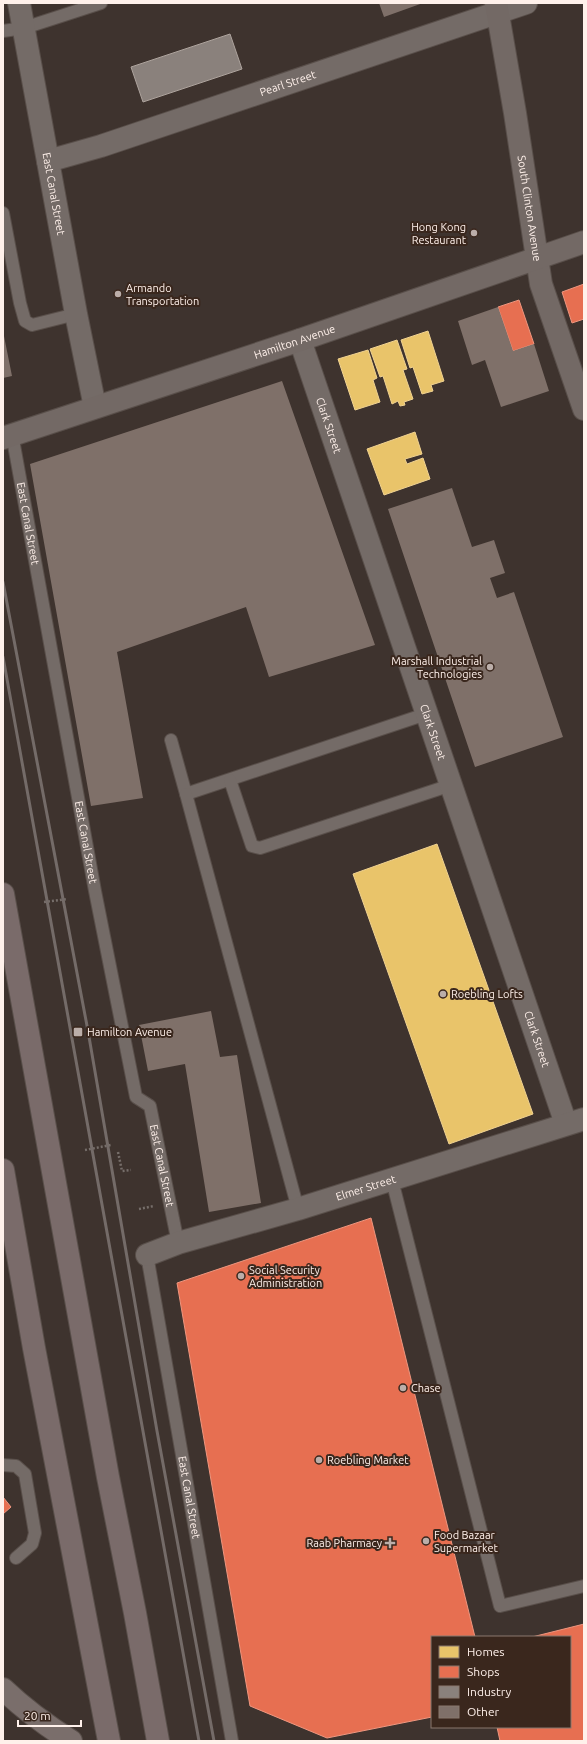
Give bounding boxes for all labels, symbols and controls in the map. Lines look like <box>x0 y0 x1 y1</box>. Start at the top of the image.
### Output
street label: Pearl Street <box>258 68 318 98</box>
street label: East Canal Street <box>41 151 68 237</box>
street label: South Clinton Avenue <box>516 155 543 262</box>
place label: Hong Kong Restaurant <box>411 221 467 246</box>
marker: Hong Kong Restaurant <box>469 228 479 238</box>
place label: Armando Transportation <box>126 282 199 307</box>
marker: Armando Transportation <box>113 289 123 299</box>
street label: Hamilton Avenue <box>252 322 337 361</box>
street label: Clark Street <box>314 396 344 455</box>
street label: East Canal Street <box>15 481 42 567</box>
place label: Marshall Industrial Technologies <box>391 655 482 680</box>
marker: Marshall Industrial Technologies <box>485 662 495 672</box>
street label: Clark Street <box>418 703 448 762</box>
street label: East Canal Street <box>73 800 100 885</box>
place label: Roebling Lofts <box>451 988 523 1000</box>
marker: Roebling Lofts <box>438 989 448 999</box>
street label: Clark Street <box>522 1009 552 1069</box>
marker: Hamilton Avenue <box>72 1026 84 1038</box>
place label: Hamilton Avenue <box>87 1026 172 1038</box>
street label: East Canal Street <box>148 1123 177 1209</box>
street label: Elmer Street <box>334 1172 398 1203</box>
place label: Social Security Administration <box>249 1264 322 1289</box>
marker: Social Security Administration <box>236 1271 246 1281</box>
place label: Chase <box>411 1382 441 1394</box>
marker: Chase <box>398 1383 408 1393</box>
place label: Roebling Market <box>327 1454 409 1466</box>
street label: East Canal Street <box>176 1455 203 1540</box>
marker: Roebling Market <box>314 1455 324 1465</box>
place label: Food Bazaar Supermarket <box>434 1529 498 1554</box>
marker: Food Bazaar Supermarket <box>421 1536 431 1546</box>
place label: Raab Pharmacy <box>307 1537 383 1549</box>
marker: Raab Pharmacy <box>385 1538 395 1548</box>
legend <box>431 1636 571 1728</box>
text: Homes <box>467 1645 505 1658</box>
text: Shops <box>467 1665 499 1678</box>
text: Industry <box>467 1685 512 1698</box>
scale bar <box>18 1702 81 1728</box>
text: Other <box>467 1705 500 1718</box>
text: 20 m <box>24 1709 51 1722</box>

